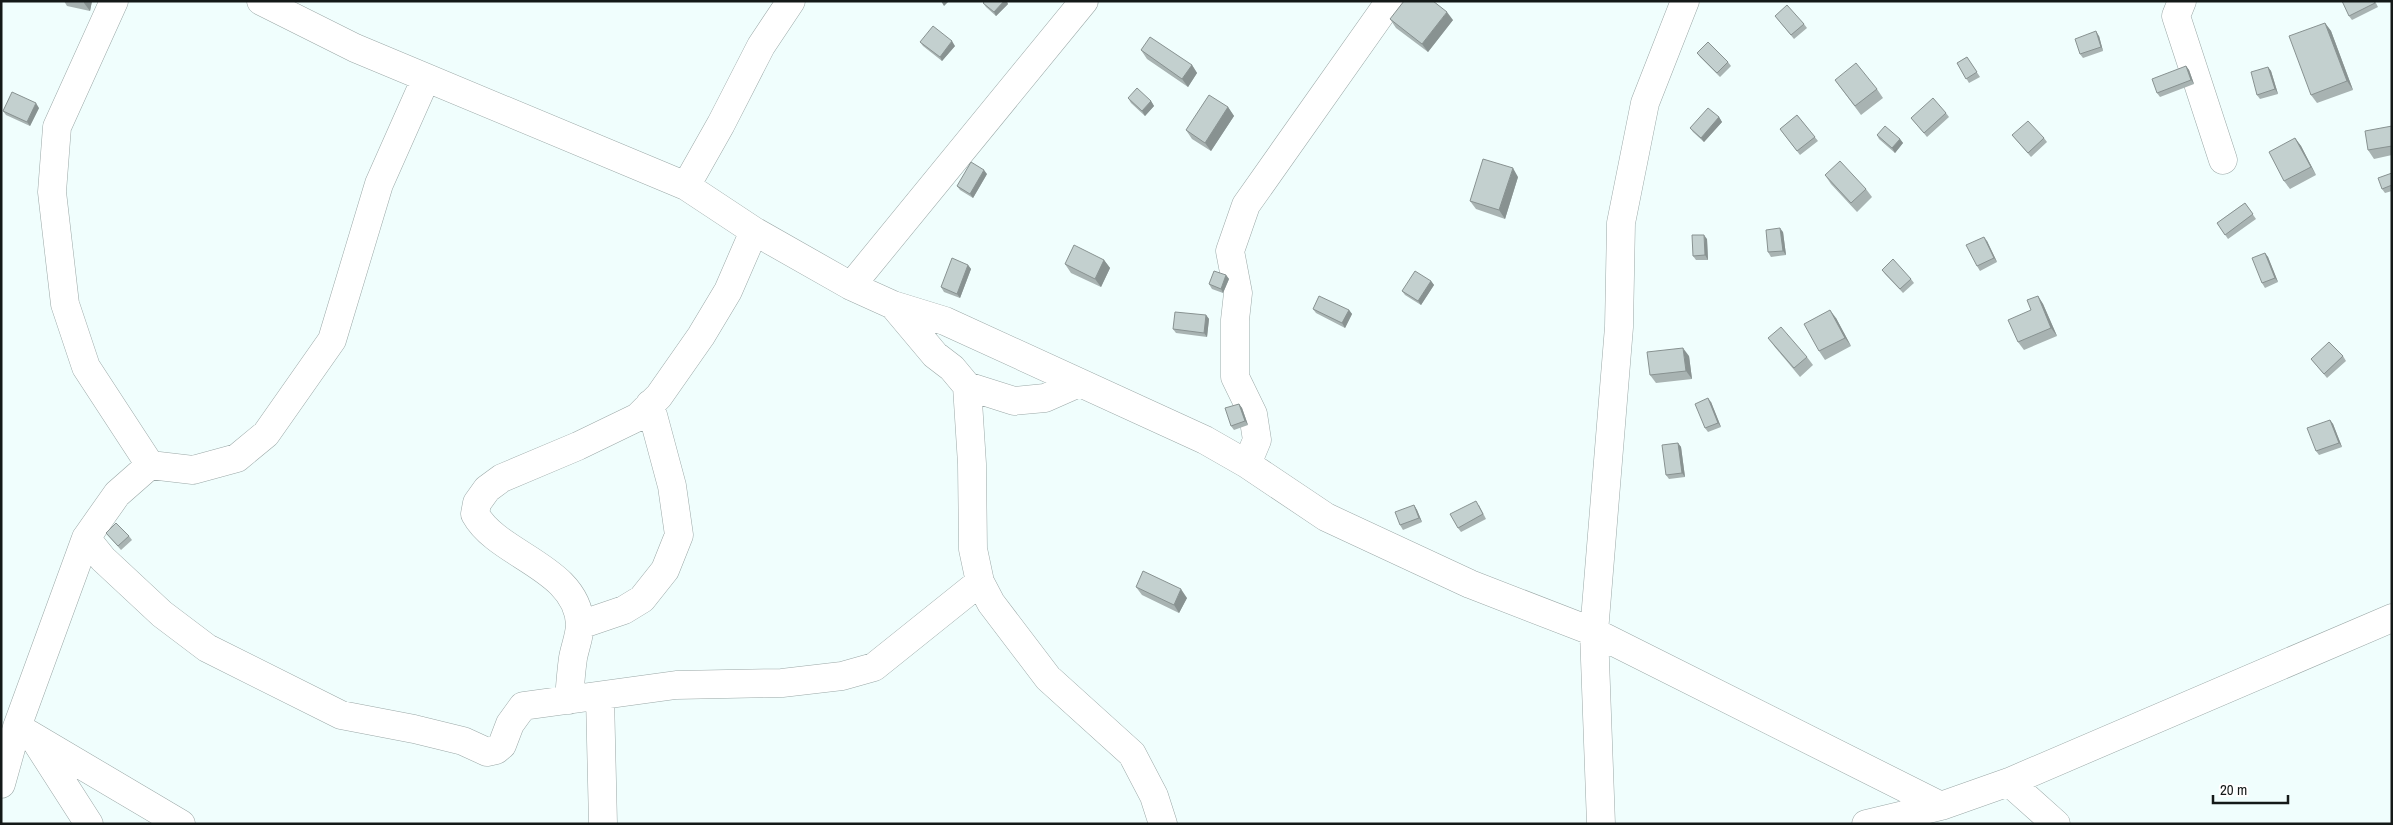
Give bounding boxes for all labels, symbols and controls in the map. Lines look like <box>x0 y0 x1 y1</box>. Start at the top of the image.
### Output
scale bar <box>2213 772 2288 804</box>
text: 20 m <box>2220 779 2247 800</box>

